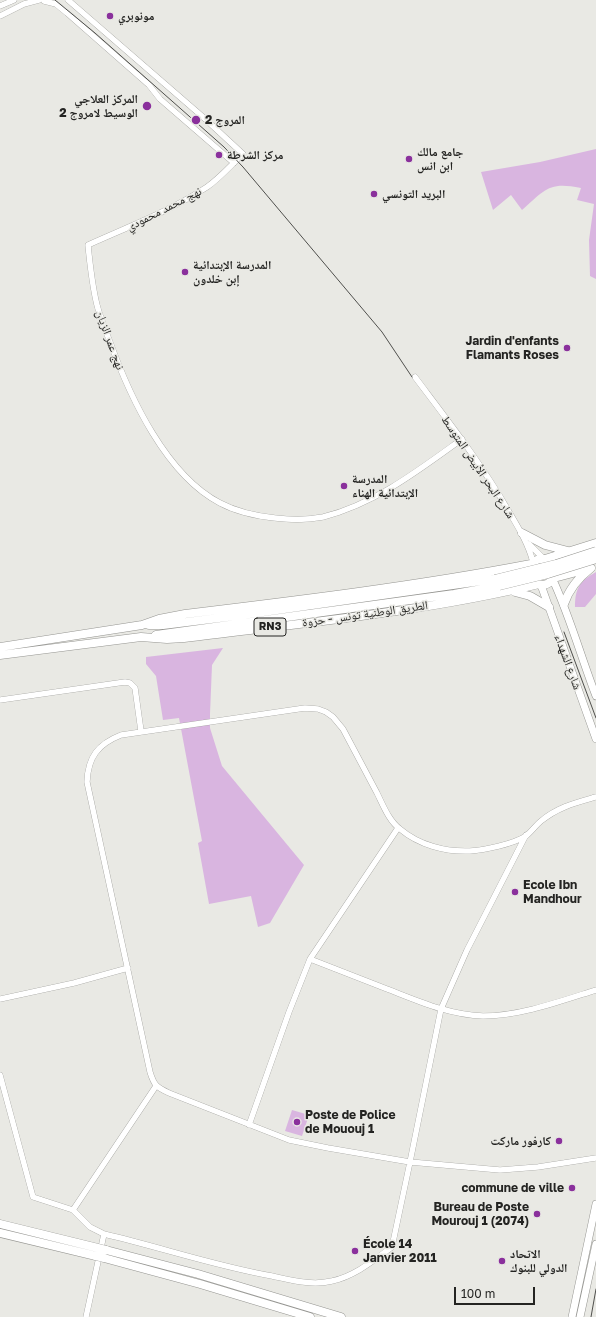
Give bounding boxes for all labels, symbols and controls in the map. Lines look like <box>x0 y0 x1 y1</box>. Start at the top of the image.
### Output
place label: مونوبري <box>118 9 154 23</box>
marker: مونوبري <box>105 11 115 21</box>
place label: المركز العلاجي الوسيط لامروج 2 <box>59 92 138 120</box>
marker: المركز العلاجي الوسيط لامروج 2 <box>141 100 153 112</box>
place label: المروج 2 <box>205 113 245 127</box>
marker: المروج 2 <box>190 114 202 126</box>
place label: جامع مالك ابن انس <box>417 145 463 173</box>
place label: مركز الشرطة <box>227 148 283 162</box>
marker: مركز الشرطة <box>214 150 224 160</box>
marker: جامع مالك ابن انس <box>404 154 414 164</box>
street label: نهج محمد محمودي <box>124 184 204 234</box>
place label: البريد التونسي <box>382 187 445 201</box>
marker: البريد التونسي <box>369 189 379 199</box>
place label: المدرسة الإبتدائية إبن خلدون <box>193 258 271 286</box>
marker: المدرسة الإبتدائية إبن خلدون <box>180 267 190 277</box>
street label: نهج عمر الزيان <box>93 308 127 372</box>
place label: Jardin d'enfants Flamants Roses <box>465 334 559 362</box>
marker: Jardin d'enfants Flamants Roses <box>562 343 572 353</box>
street label: شارع البحر الأبيض المتوسط <box>438 413 518 521</box>
place label: المدرسة الإبتدائية الهناء <box>352 472 418 500</box>
marker: المدرسة الإبتدائية الهناء <box>339 481 349 491</box>
street label: الطريق الوطنية تونس - حزوة <box>301 598 429 630</box>
road number: RN3 <box>254 618 286 636</box>
street label: شارع الشهداء <box>551 633 585 691</box>
place label: Ecole Ibn Mandhour <box>523 878 582 906</box>
marker: Ecole Ibn Mandhour <box>510 887 520 897</box>
place label: Poste de Police de Mououj 1 <box>305 1108 396 1136</box>
marker: Poste de Police de Mououj 1 <box>292 1117 302 1127</box>
place label: كارفور ماركت <box>490 1134 551 1148</box>
marker: كارفور ماركت <box>554 1136 564 1146</box>
place label: commune de ville <box>461 1181 564 1195</box>
marker: commune de ville <box>567 1183 577 1193</box>
place label: Bureau de Poste Mourouj 1 (2074) <box>431 1200 529 1228</box>
marker: Bureau de Poste Mourouj 1 (2074) <box>532 1209 542 1219</box>
place label: École 14 Janvier 2011 <box>363 1237 437 1265</box>
marker: École 14 Janvier 2011 <box>350 1246 360 1256</box>
place label: الاتحاد الدولي للبنوك <box>510 1247 568 1275</box>
marker: الاتحاد الدولي للبنوك <box>497 1256 507 1266</box>
scale bar <box>456 1279 537 1305</box>
text: 100 m <box>461 1286 495 1301</box>

